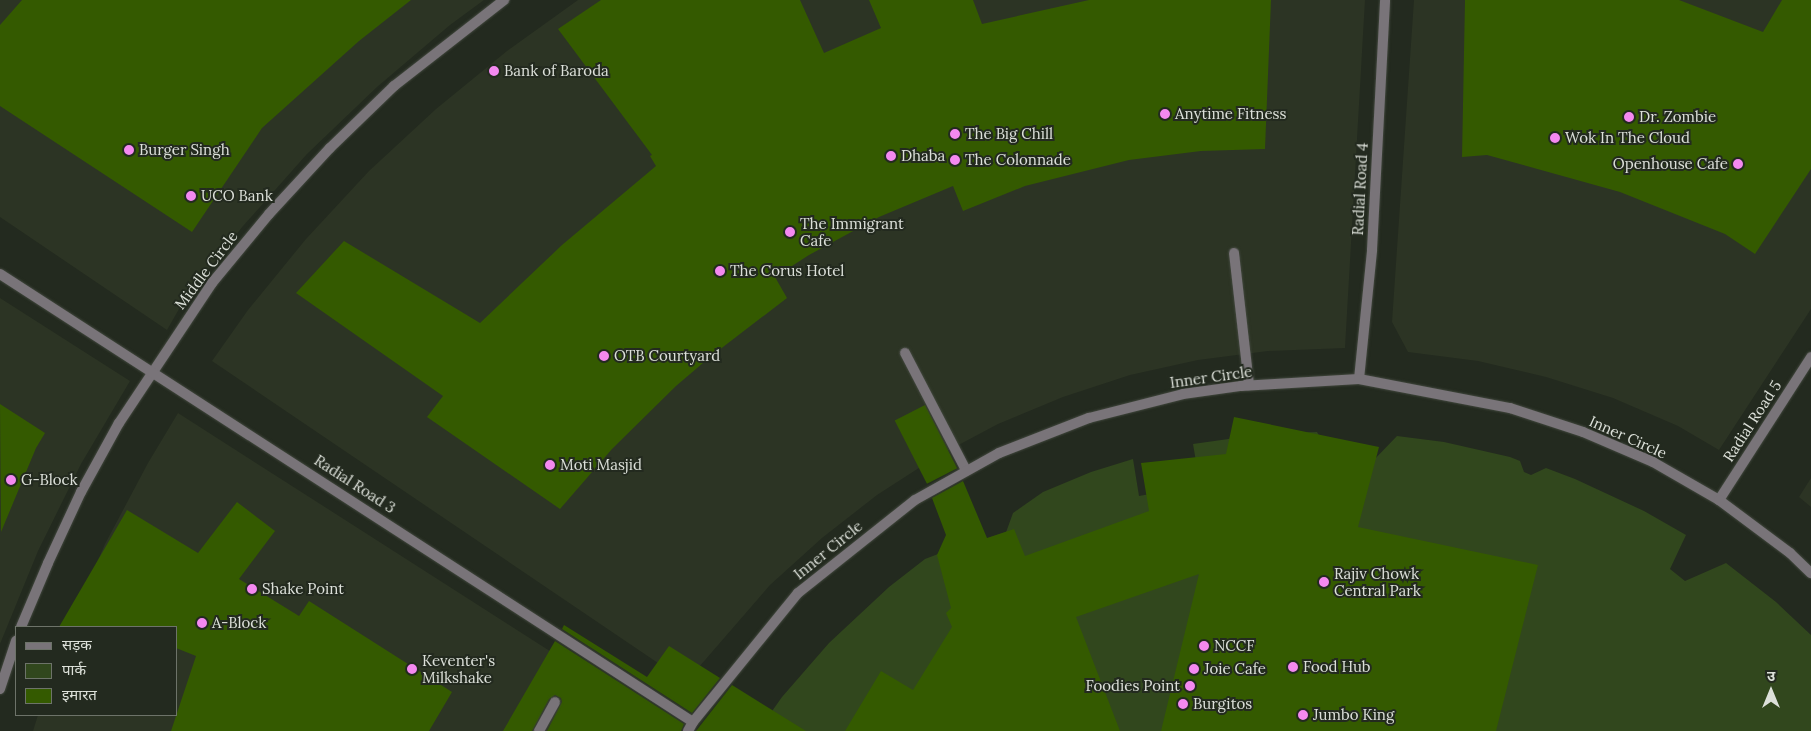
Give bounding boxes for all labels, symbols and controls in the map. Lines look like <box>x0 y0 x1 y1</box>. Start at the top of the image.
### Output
place label: Bank of Baroda <box>504 62 609 80</box>
marker: Bank of Baroda <box>488 65 500 77</box>
place label: Anytime Fitness <box>1175 105 1286 123</box>
marker: Anytime Fitness <box>1159 108 1171 120</box>
place label: Dr. Zombie <box>1639 108 1716 126</box>
marker: Dr. Zombie <box>1623 111 1635 123</box>
place label: The Big Chill <box>965 125 1053 143</box>
marker: The Big Chill <box>949 128 961 140</box>
place label: Wok In The Cloud <box>1565 129 1690 147</box>
marker: Wok In The Cloud <box>1549 132 1561 144</box>
place label: Burger Singh <box>139 141 230 159</box>
street label: Radial Road 4 <box>1349 142 1371 236</box>
marker: Burger Singh <box>123 144 135 156</box>
place label: Dhaba <box>901 147 945 165</box>
marker: Dhaba <box>885 150 897 162</box>
place label: The Colonnade <box>965 151 1071 169</box>
marker: The Colonnade <box>949 154 961 166</box>
place label: Openhouse Cafe <box>1613 155 1728 173</box>
marker: Openhouse Cafe <box>1732 158 1744 170</box>
place label: UCO Bank <box>201 187 273 205</box>
marker: UCO Bank <box>185 190 197 202</box>
place label: The Immigrant Cafe <box>800 214 904 249</box>
marker: The Immigrant Cafe <box>784 226 796 238</box>
street label: Middle Circle <box>171 227 241 313</box>
place label: The Corus Hotel <box>730 262 844 280</box>
marker: The Corus Hotel <box>714 265 726 277</box>
place label: OTB Courtyard <box>614 347 720 365</box>
marker: OTB Courtyard <box>598 350 610 362</box>
street label: Inner Circle <box>1169 362 1253 392</box>
street label: Radial Road 5 <box>1719 377 1785 465</box>
street label: Inner Circle <box>1586 412 1670 462</box>
street label: Radial Road 3 <box>311 451 399 517</box>
place label: Moti Masjid <box>560 456 642 474</box>
marker: Moti Masjid <box>544 459 556 471</box>
place label: G-Block <box>21 471 78 489</box>
marker: G-Block <box>5 474 17 486</box>
street label: Inner Circle <box>790 517 866 583</box>
place label: Rajiv Chowk Central Park <box>1334 564 1421 599</box>
marker: Rajiv Chowk Central Park <box>1318 576 1330 588</box>
place label: Shake Point <box>262 580 344 598</box>
marker: Shake Point <box>246 583 258 595</box>
place label: A-Block <box>212 614 266 632</box>
marker: A-Block <box>196 617 208 629</box>
legend <box>15 626 178 716</box>
text: सड़क <box>62 635 92 654</box>
place label: NCCF <box>1214 637 1255 655</box>
marker: NCCF <box>1198 640 1210 652</box>
place label: Keventer's Milkshake <box>422 651 495 686</box>
place label: Food Hub <box>1303 658 1371 676</box>
text: पार्क <box>62 660 86 679</box>
place label: Joie Cafe <box>1204 660 1266 678</box>
marker: Food Hub <box>1287 661 1299 673</box>
marker: Keventer's Milkshake <box>406 663 418 675</box>
marker: Joie Cafe <box>1188 663 1200 675</box>
north arrow <box>1746 666 1796 716</box>
text: उ <box>1767 667 1775 685</box>
place label: Foodies Point <box>1086 677 1180 695</box>
marker: Foodies Point <box>1184 680 1196 692</box>
text: इमारत <box>62 685 97 704</box>
place label: Burgitos <box>1193 695 1252 713</box>
marker: Burgitos <box>1177 698 1189 710</box>
place label: Jumbo King <box>1313 706 1394 724</box>
marker: Jumbo King <box>1297 709 1309 721</box>

